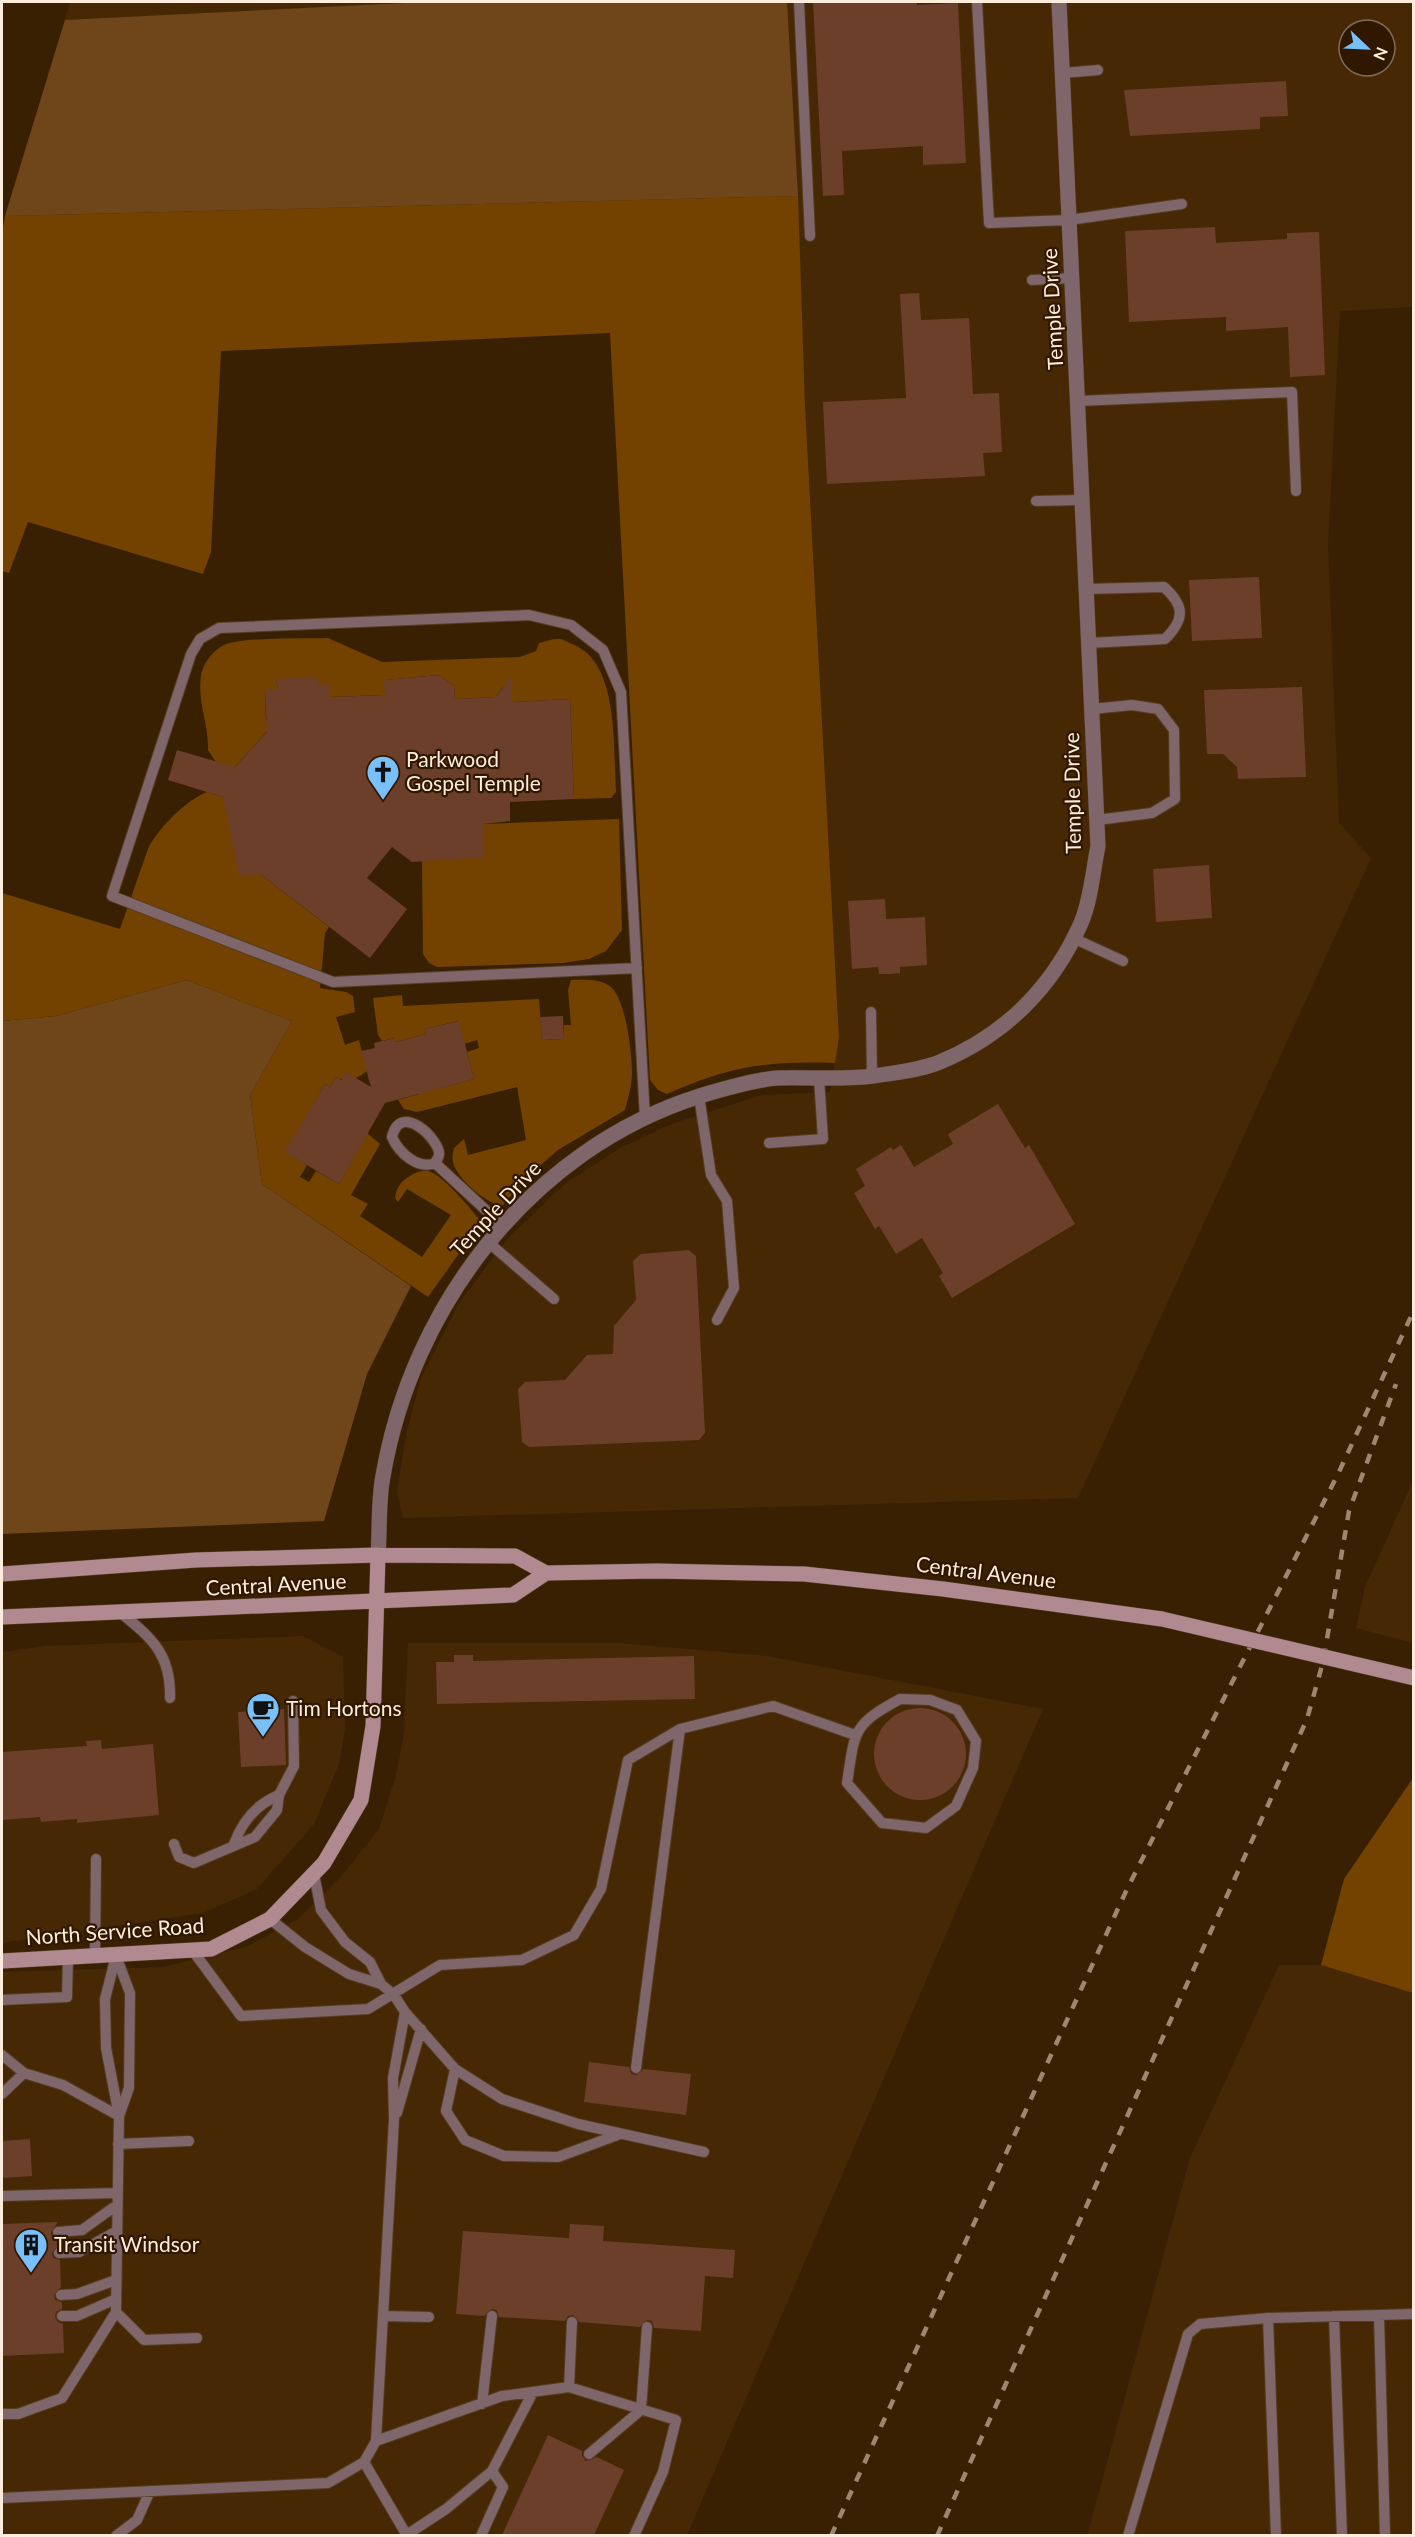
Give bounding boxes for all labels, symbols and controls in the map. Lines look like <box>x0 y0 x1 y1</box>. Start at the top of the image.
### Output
north arrow <box>1337 18 1397 78</box>
text: N <box>1370 45 1392 63</box>
street label: Temple Drive <box>1036 248 1067 370</box>
street label: Temple Drive <box>1058 732 1085 854</box>
place label: Parkwood Gospel Temple <box>406 746 541 795</box>
church icon: Parkwood Gospel Temple <box>365 754 401 801</box>
street label: Temple Drive <box>444 1155 545 1261</box>
street label: Central Avenue <box>915 1551 1058 1593</box>
street label: Central Avenue <box>205 1567 347 1600</box>
cafe icon: Tim Hortons <box>245 1691 281 1738</box>
place label: Tim Hortons <box>286 1695 401 1720</box>
street label: North Service Road <box>25 1912 205 1949</box>
building icon: Transit Windsor <box>13 2227 49 2274</box>
place label: Transit Windsor <box>54 2231 200 2256</box>

